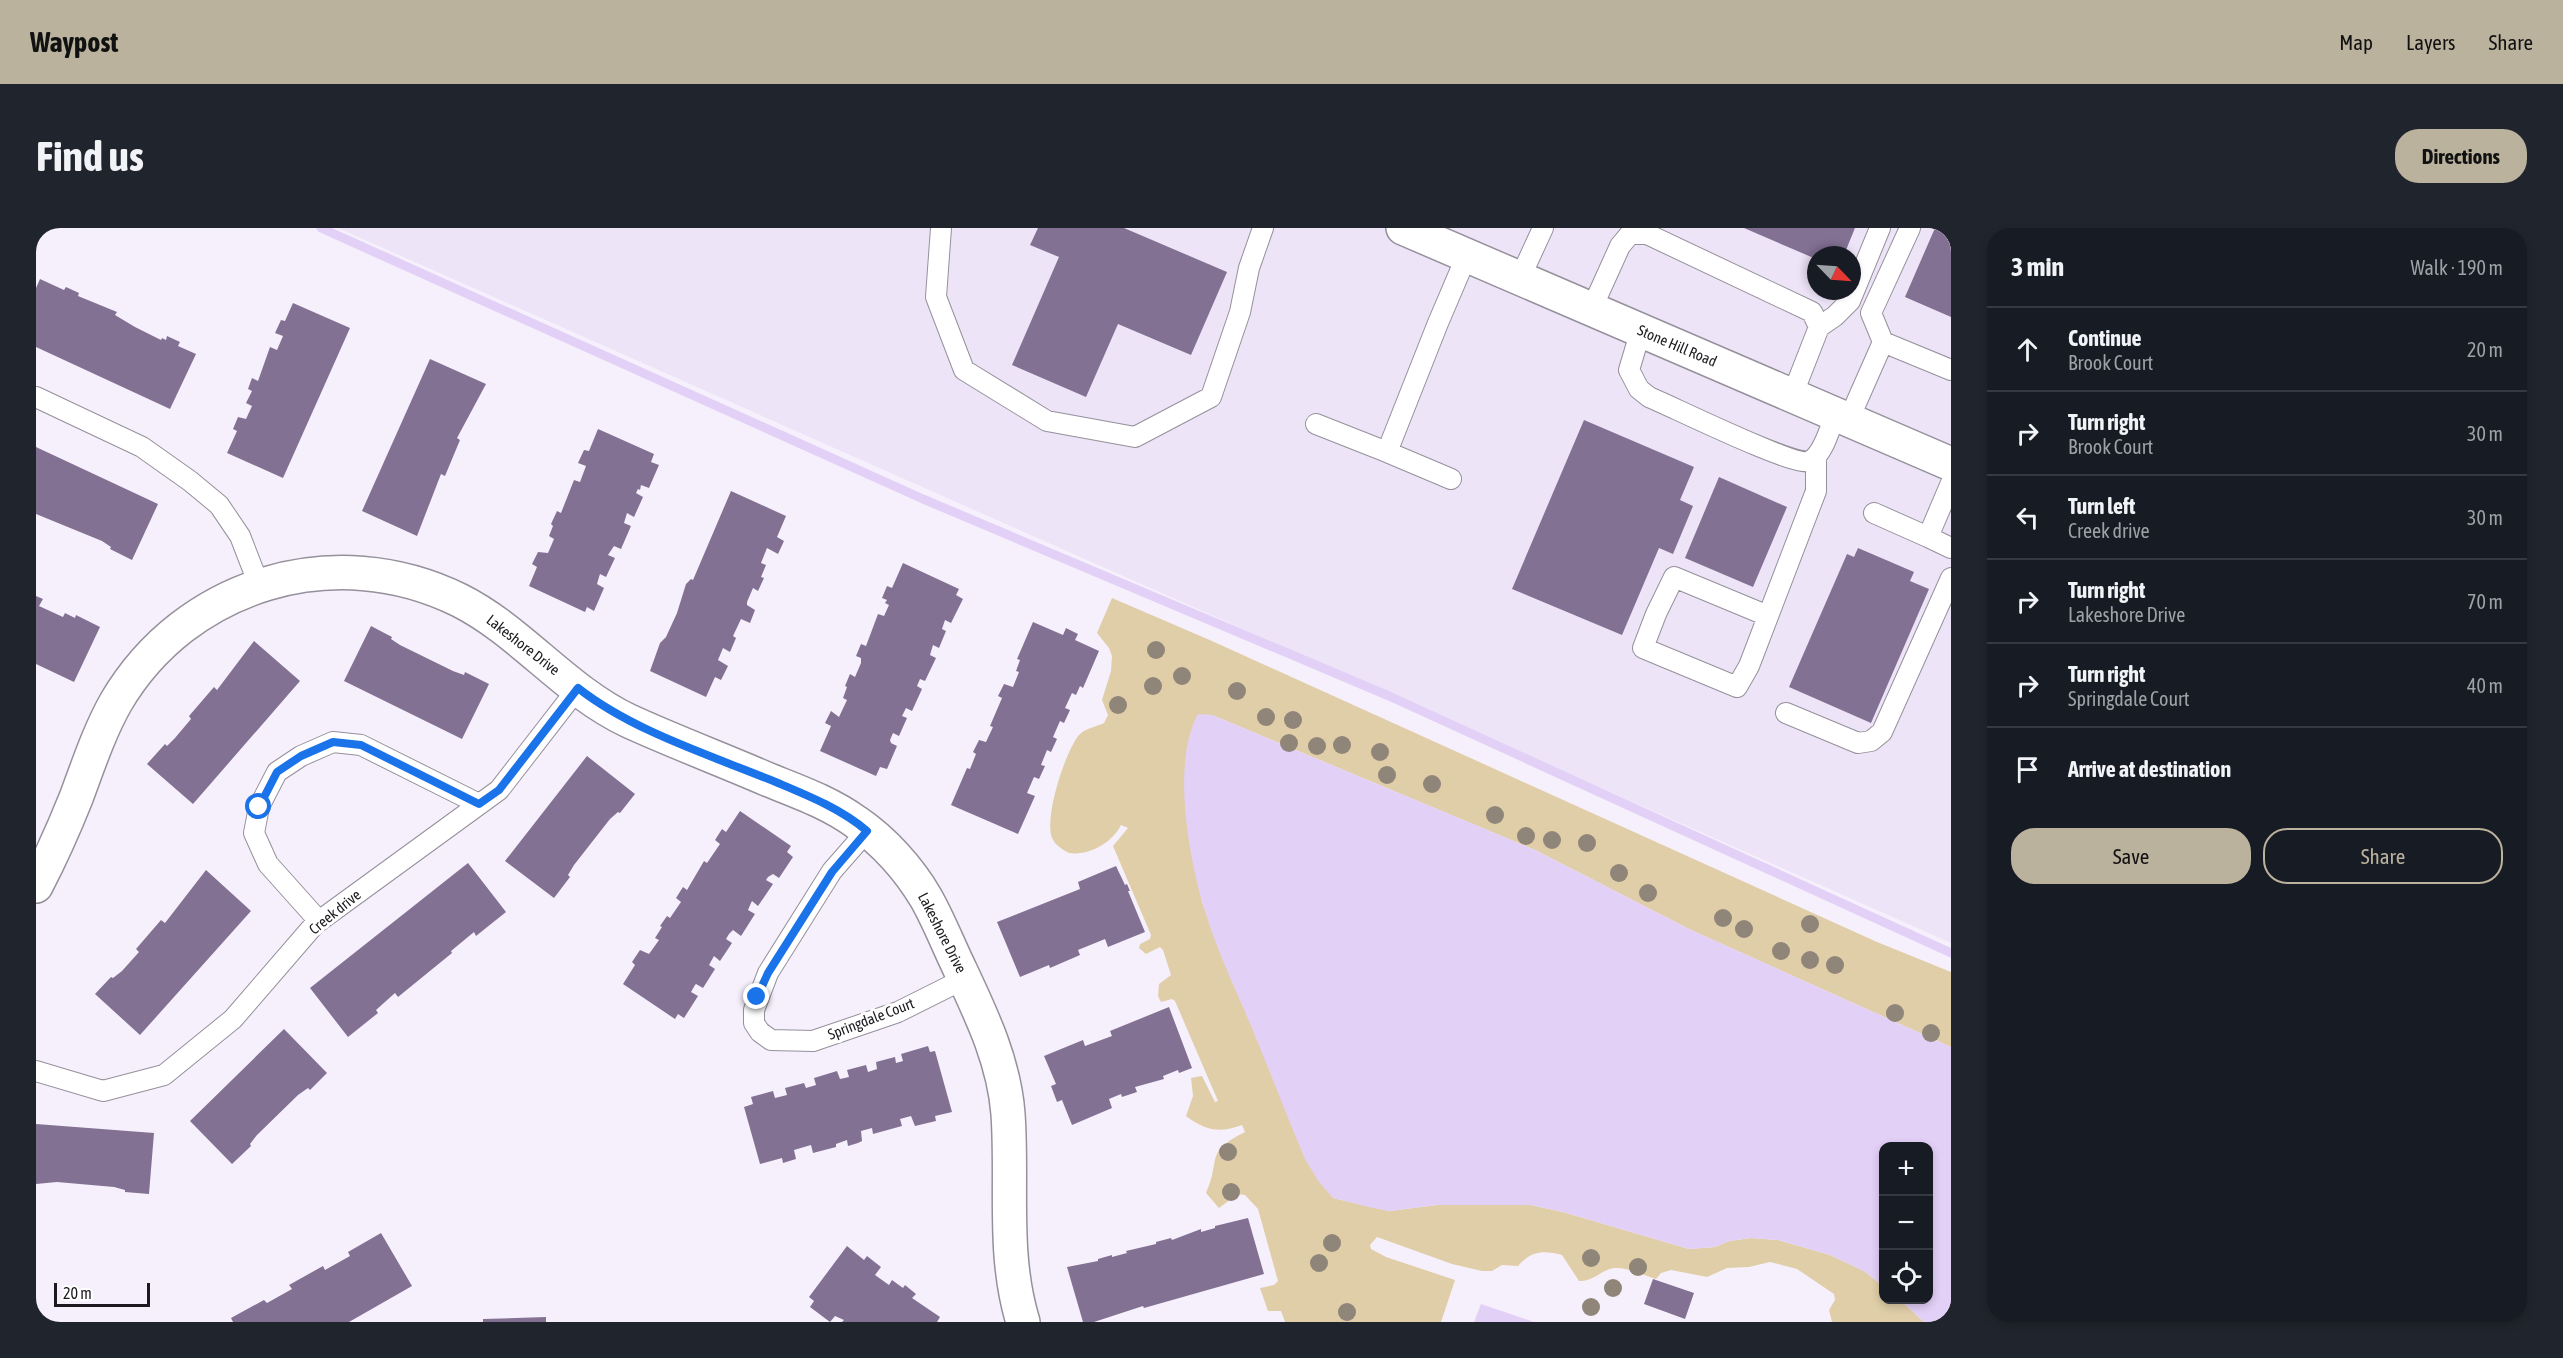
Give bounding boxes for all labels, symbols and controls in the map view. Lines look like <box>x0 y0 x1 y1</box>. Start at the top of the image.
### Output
text: Waypost <box>30 26 118 58</box>
text: Map <box>2339 30 2373 54</box>
text: Layers <box>2406 30 2456 54</box>
text: Share <box>2489 30 2533 54</box>
button: Directions <box>2395 129 2527 183</box>
text: Find us <box>36 132 144 180</box>
north arrow <box>1807 246 1861 300</box>
text: 3 min <box>2011 252 2064 282</box>
text: Walk · 190 m <box>2411 256 2503 279</box>
street label: Stone Hill Road <box>1635 321 1719 370</box>
text: Continue <box>2068 325 2142 351</box>
icon: ahead <box>2011 333 2044 366</box>
text: 20 m <box>2467 338 2503 361</box>
text: Brook Court <box>2068 351 2153 374</box>
text: Turn right <box>2068 409 2145 435</box>
icon: right <box>2011 417 2044 450</box>
text: 30 m <box>2467 422 2503 445</box>
text: Brook Court <box>2068 435 2153 458</box>
text: Turn left <box>2068 493 2135 519</box>
icon: left <box>2011 501 2044 534</box>
text: 30 m <box>2467 506 2503 529</box>
text: Creek drive <box>2068 519 2150 542</box>
text: Turn right <box>2068 577 2145 603</box>
icon: right <box>2011 585 2044 618</box>
text: 70 m <box>2467 590 2503 613</box>
text: Lakeshore Drive <box>2068 603 2185 626</box>
street label: Lakeshore Drive <box>483 611 563 678</box>
text: Turn right <box>2068 661 2145 687</box>
icon: right <box>2011 669 2044 702</box>
text: 40 m <box>2467 674 2503 697</box>
text: Springdale Court <box>2068 687 2190 710</box>
icon: arrive <box>2011 753 2044 786</box>
text: Arrive at destination <box>2068 756 2231 782</box>
route start <box>245 793 271 819</box>
button: Save <box>2011 828 2251 884</box>
button: Share <box>2263 828 2503 884</box>
street label: Creek drive <box>306 886 364 937</box>
street label: Lakeshore Drive <box>915 890 970 976</box>
route end <box>743 983 769 1009</box>
street label: Springdale Court <box>825 994 916 1043</box>
map controls <box>1879 1142 1933 1304</box>
button: + <box>1879 1142 1933 1196</box>
button: − <box>1879 1196 1933 1250</box>
button: locate <box>1879 1250 1933 1304</box>
scale bar <box>54 1280 150 1308</box>
text: 20 m <box>63 1284 92 1302</box>

